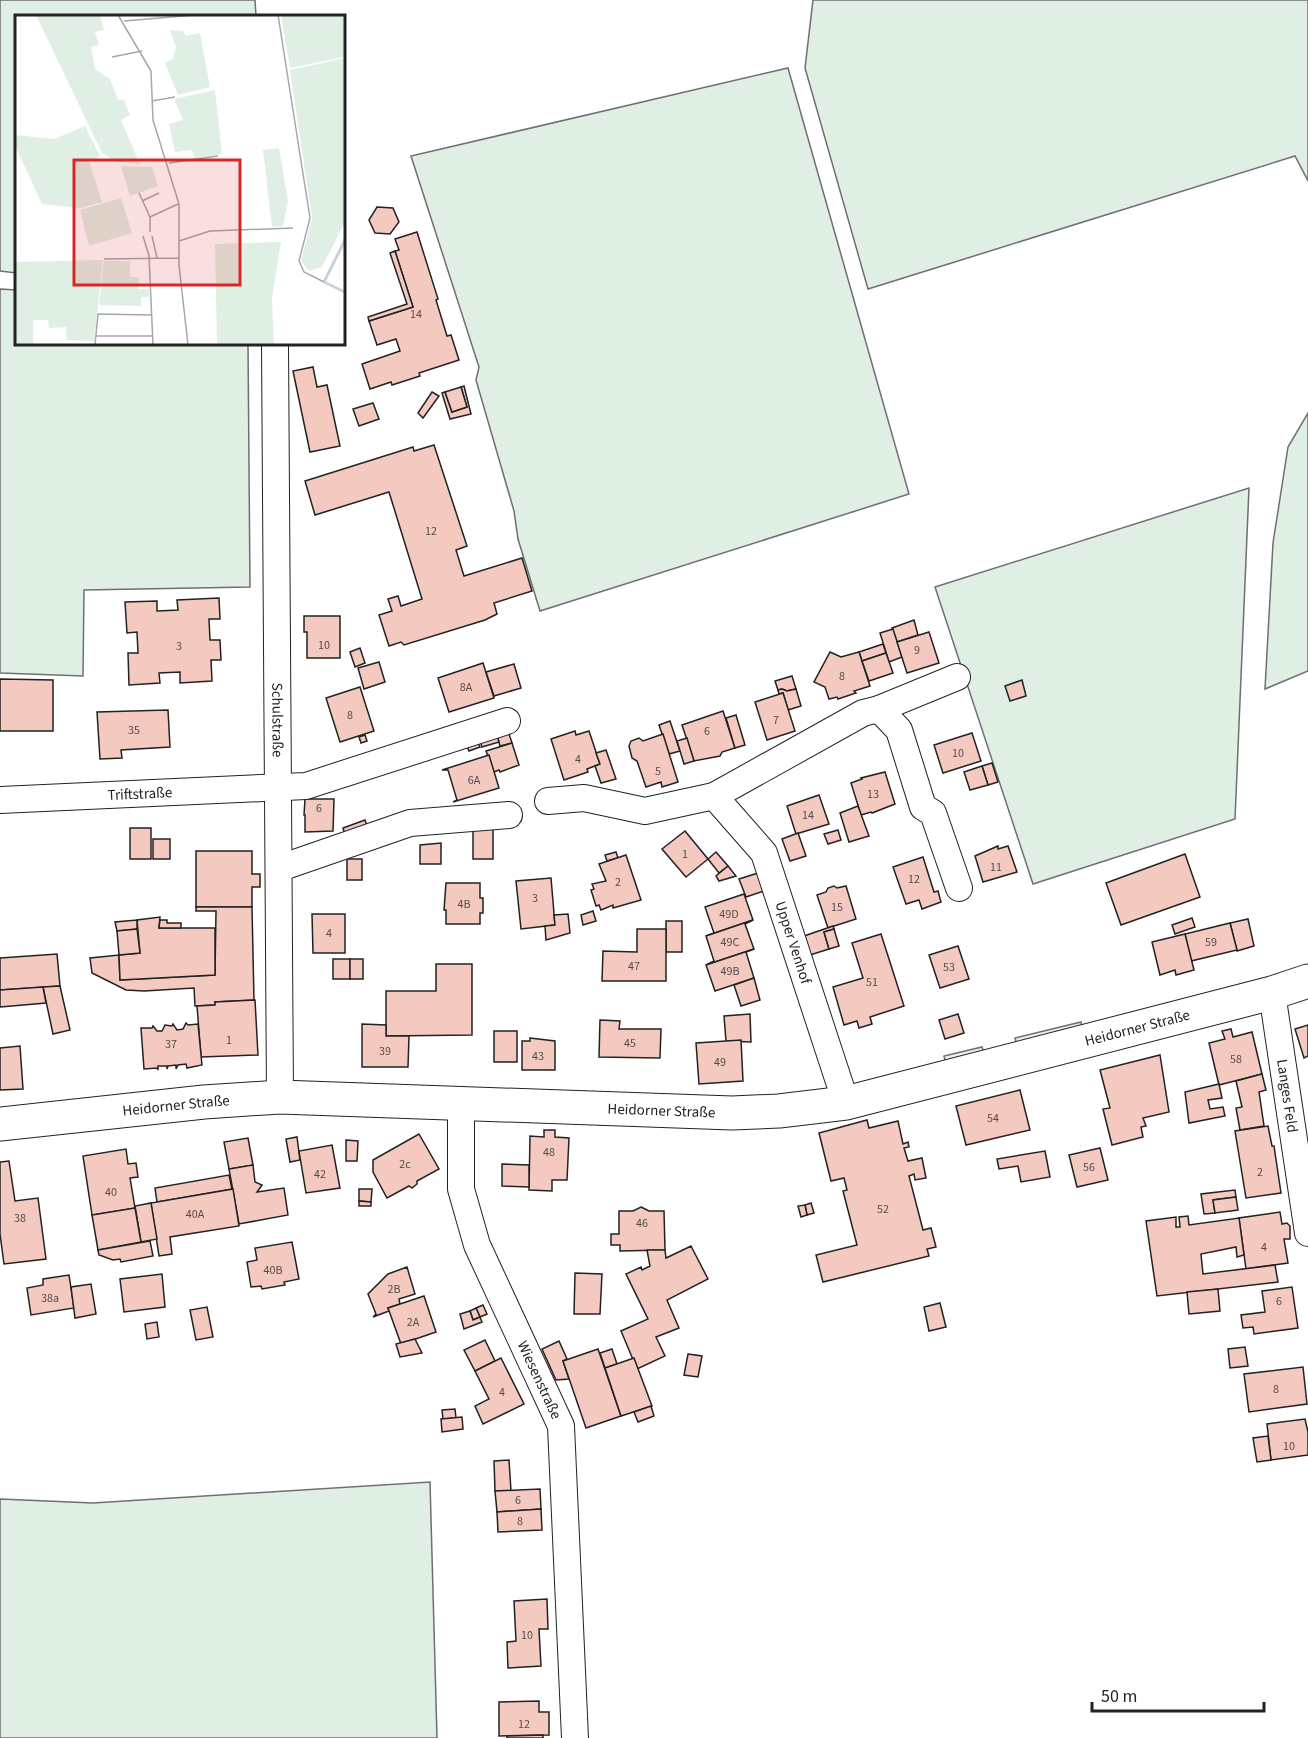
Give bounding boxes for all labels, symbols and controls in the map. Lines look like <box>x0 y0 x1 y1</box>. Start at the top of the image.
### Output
inset map <box>15 15 345 345</box>
house number: 14 <box>410 306 422 323</box>
house number: 12 <box>425 523 437 540</box>
house number: 10 <box>318 637 330 654</box>
house number: 3 <box>176 638 182 655</box>
house number: 9 <box>914 642 920 659</box>
house number: 8 <box>839 668 845 685</box>
house number: 8A <box>460 679 473 696</box>
street label: Schulstraße <box>267 683 288 757</box>
house number: 8 <box>347 707 353 724</box>
house number: 7 <box>773 712 779 729</box>
house number: 35 <box>128 722 140 739</box>
house number: 6 <box>704 723 710 740</box>
house number: 10 <box>952 745 964 762</box>
house number: 4 <box>575 751 581 768</box>
house number: 5 <box>655 763 661 780</box>
house number: 6A <box>468 772 481 789</box>
street label: Triftstraße <box>107 782 173 806</box>
house number: 13 <box>867 786 879 803</box>
house number: 6 <box>316 800 322 817</box>
house number: 14 <box>802 807 814 824</box>
house number: 1 <box>682 846 688 863</box>
house number: 11 <box>990 859 1002 876</box>
house number: 12 <box>908 871 920 888</box>
house number: 2 <box>615 874 621 891</box>
house number: 3 <box>532 890 538 907</box>
house number: 4B <box>457 896 471 913</box>
street label: Upper Venhof <box>770 898 817 987</box>
house number: 15 <box>831 899 843 916</box>
house number: 49D <box>719 906 739 923</box>
house number: 4 <box>326 925 332 942</box>
house number: 49C <box>721 934 740 951</box>
house number: 59 <box>1205 934 1217 951</box>
house number: 47 <box>628 958 640 975</box>
house number: 53 <box>943 959 955 976</box>
house number: 49B <box>721 963 739 980</box>
house number: 51 <box>866 974 878 991</box>
street label: Heidorner Straße <box>1082 1004 1192 1051</box>
house number: 1 <box>226 1032 232 1049</box>
house number: 45 <box>624 1035 636 1052</box>
house number: 37 <box>165 1036 177 1053</box>
house number: 39 <box>379 1043 391 1060</box>
house number: 43 <box>532 1048 544 1065</box>
house number: 58 <box>1230 1051 1242 1068</box>
house number: 49 <box>714 1054 726 1071</box>
street label: Langes Feld <box>1272 1058 1303 1134</box>
street label: Heidorner Straße <box>121 1090 230 1121</box>
street label: Heidorner Straße <box>607 1098 716 1123</box>
house number: 54 <box>987 1110 999 1127</box>
house number: 48 <box>543 1144 555 1161</box>
house number: 2c <box>399 1156 411 1173</box>
house number: 56 <box>1083 1159 1095 1176</box>
house number: 2 <box>1257 1164 1263 1181</box>
house number: 42 <box>314 1166 326 1183</box>
house number: 40 <box>105 1184 117 1201</box>
house number: 52 <box>877 1201 889 1218</box>
house number: 40A <box>186 1206 205 1223</box>
house number: 38 <box>14 1210 26 1227</box>
house number: 46 <box>636 1215 648 1232</box>
house number: 4 <box>1261 1239 1267 1256</box>
house number: 40B <box>264 1262 282 1279</box>
house number: 2B <box>387 1281 401 1298</box>
house number: 38a <box>41 1290 59 1307</box>
house number: 6 <box>1276 1293 1282 1310</box>
house number: 2A <box>407 1314 420 1331</box>
street label: Wiesenstraße <box>512 1337 567 1423</box>
house number: 8 <box>1273 1381 1279 1398</box>
house number: 4 <box>499 1384 505 1401</box>
house number: 10 <box>1283 1438 1295 1455</box>
house number: 6 <box>515 1492 521 1509</box>
house number: 8 <box>517 1513 523 1530</box>
house number: 10 <box>521 1627 533 1644</box>
scale bar <box>1092 1675 1264 1713</box>
text: 50 m <box>1101 1684 1137 1709</box>
house number: 12 <box>518 1716 530 1733</box>

